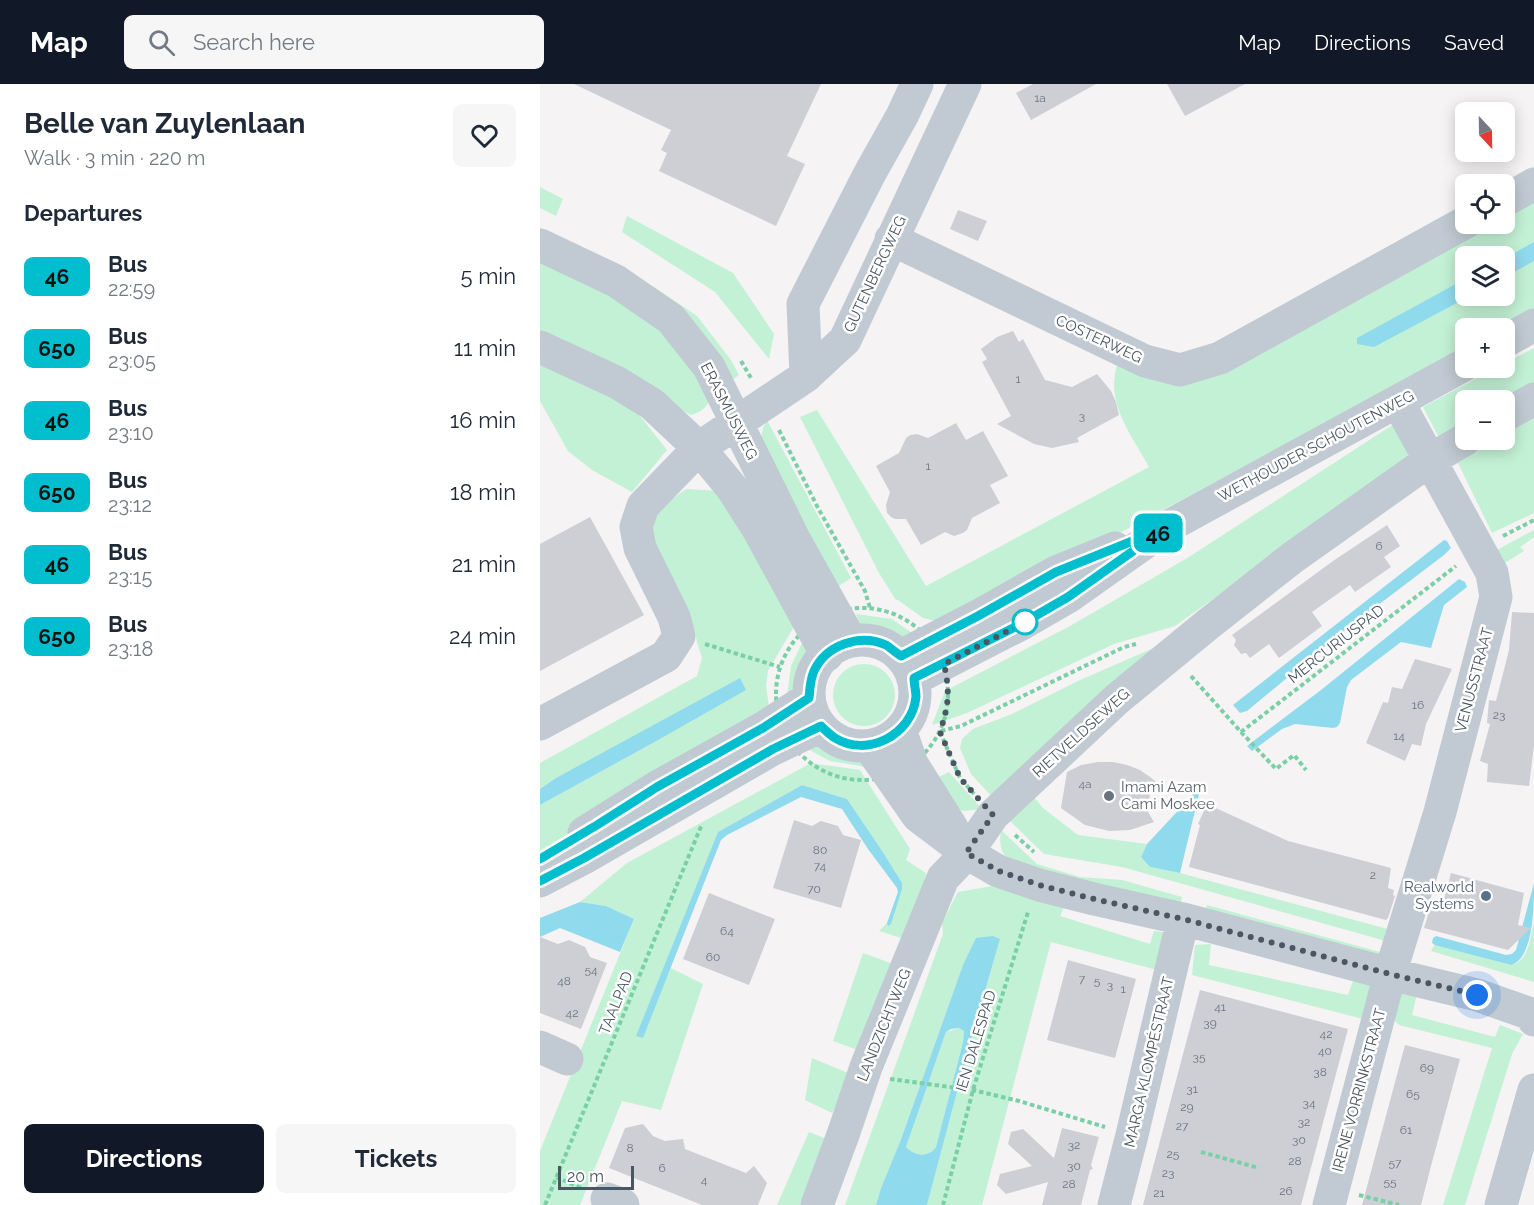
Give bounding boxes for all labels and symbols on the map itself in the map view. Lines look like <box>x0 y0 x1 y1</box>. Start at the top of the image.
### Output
house number: 1a <box>1034 91 1046 105</box>
north arrow <box>1455 102 1515 162</box>
street label: GUTENBERGWEG <box>840 213 910 335</box>
street label: COSTERWEG <box>1053 311 1145 367</box>
street label: ERASMUSWEG <box>697 359 761 463</box>
house number: 1 <box>1015 372 1021 386</box>
street label: WETHOUDER SCHOUTENWEG <box>1215 387 1417 505</box>
house number: 3 <box>1079 409 1085 423</box>
house number: 1 <box>925 459 931 473</box>
line badge: 46 <box>1131 514 1185 552</box>
house number: 6 <box>1375 539 1383 553</box>
street label: MERCURIUSPAD <box>1284 601 1388 687</box>
unlabelled marker <box>1012 609 1038 635</box>
street label: VENUSSTRAAT <box>1451 626 1497 734</box>
street label: RIETVELDSEWEG <box>1029 685 1133 781</box>
house number: 16 <box>1412 698 1424 712</box>
house number: 23 <box>1493 708 1505 722</box>
house number: 14 <box>1393 729 1405 743</box>
house number: 4a <box>1078 777 1092 791</box>
place label: Imami Azam Cami Moskee <box>1121 778 1215 813</box>
marker: Imami Azam Cami Moskee <box>1102 789 1116 803</box>
house number: 80 <box>813 843 827 857</box>
house number: 74 <box>814 859 827 873</box>
house number: 2 <box>1370 868 1376 882</box>
place label: Realworld Systems <box>1404 878 1474 913</box>
house number: 70 <box>807 882 821 896</box>
marker: Realworld Systems <box>1479 889 1493 903</box>
house number: 64 <box>720 924 734 938</box>
house number: 60 <box>706 950 720 964</box>
house number: 54 <box>584 963 598 977</box>
street label: LANDZICHTWEG <box>853 966 915 1084</box>
street label: TAALPAD <box>595 968 637 1037</box>
house number: 7 <box>1079 972 1086 986</box>
house number: 48 <box>557 974 571 988</box>
house number: 5 <box>1094 974 1101 988</box>
street label: MARGA KLOMPÉSTRAAT <box>1121 975 1177 1149</box>
house number: 3 <box>1107 978 1113 992</box>
your location <box>1462 980 1492 1010</box>
house number: 1 <box>1120 982 1126 996</box>
street label: IEN DALESPAD <box>952 988 1000 1094</box>
house number: 41 <box>1214 1000 1226 1014</box>
house number: 42 <box>566 1006 578 1020</box>
street label: IRENE VORRINKSTRAAT <box>1328 1006 1390 1174</box>
house number: 39 <box>1203 1016 1217 1030</box>
house number: 42 <box>1320 1027 1332 1041</box>
house number: 40 <box>1318 1044 1332 1058</box>
house number: 35 <box>1193 1050 1206 1064</box>
house number: 69 <box>1420 1061 1434 1075</box>
house number: 38 <box>1313 1065 1327 1079</box>
house number: 31 <box>1186 1082 1198 1096</box>
house number: 65 <box>1406 1087 1420 1101</box>
house number: 34 <box>1303 1096 1316 1110</box>
house number: 29 <box>1180 1100 1194 1114</box>
house number: 32 <box>1298 1115 1310 1129</box>
house number: 27 <box>1176 1119 1189 1133</box>
house number: 61 <box>1400 1123 1412 1137</box>
house number: 30 <box>1292 1133 1306 1147</box>
house number: 32 <box>1068 1138 1080 1152</box>
house number: 8 <box>626 1141 634 1155</box>
house number: 25 <box>1167 1147 1180 1161</box>
house number: 28 <box>1288 1154 1302 1168</box>
house number: 57 <box>1389 1156 1402 1170</box>
house number: 30 <box>1067 1159 1081 1173</box>
house number: 6 <box>658 1161 666 1175</box>
scale bar <box>558 1163 634 1190</box>
house number: 23 <box>1162 1166 1174 1180</box>
house number: 4 <box>701 1173 708 1187</box>
house number: 55 <box>1383 1175 1397 1189</box>
house number: 28 <box>1062 1177 1076 1191</box>
house number: 26 <box>1279 1184 1293 1198</box>
house number: 21 <box>1153 1186 1165 1200</box>

